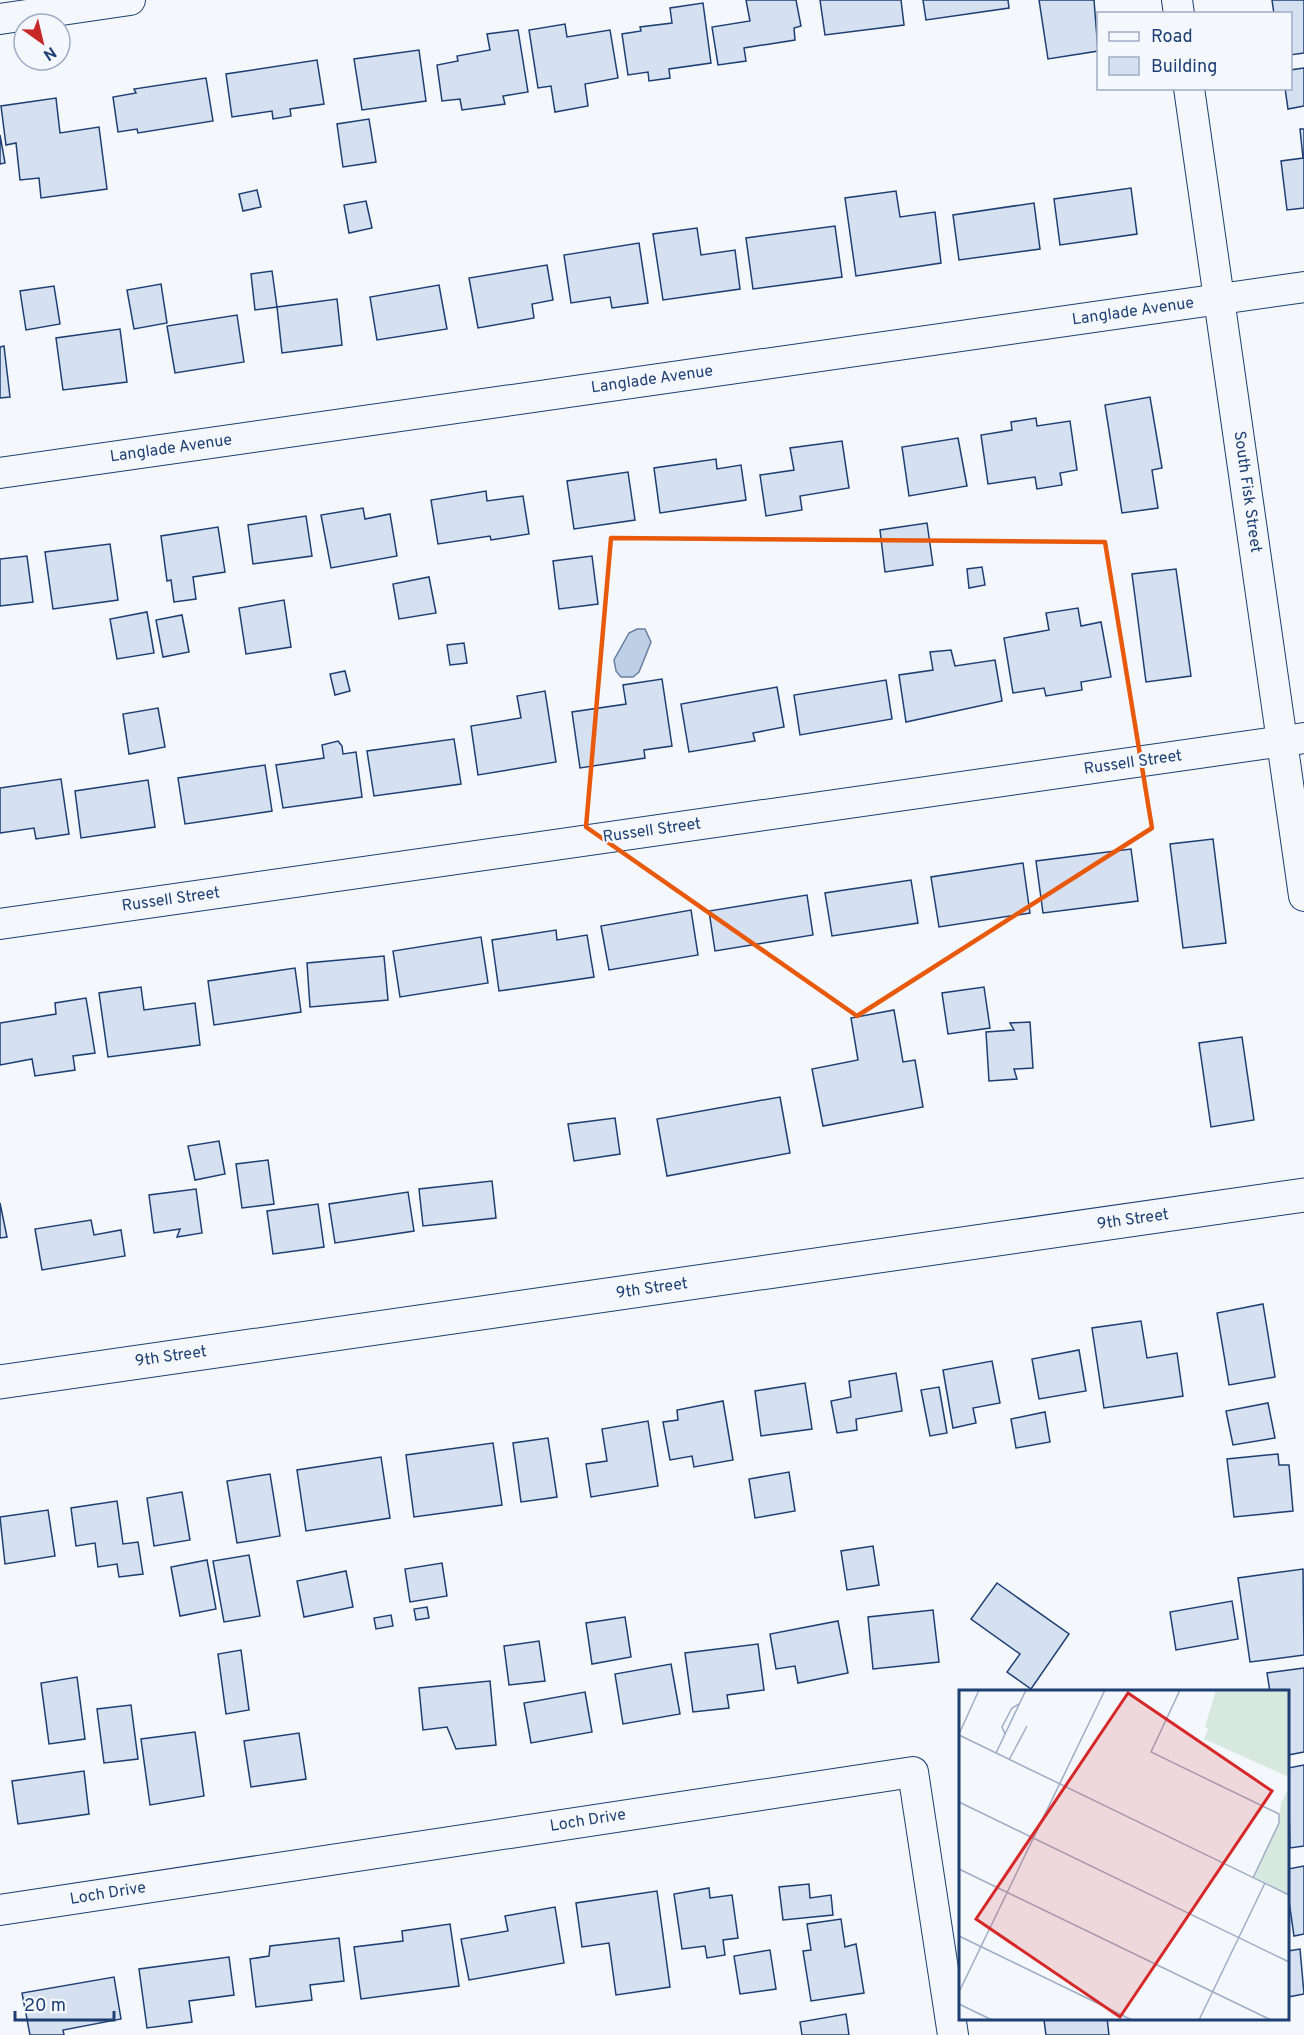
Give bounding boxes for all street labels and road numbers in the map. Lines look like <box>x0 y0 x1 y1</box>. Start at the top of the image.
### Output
street label: Langlade Avenue <box>1071 294 1195 330</box>
street label: Langlade Avenue <box>590 362 714 398</box>
street label: South Fisk Street <box>1229 430 1265 554</box>
street label: Langlade Avenue <box>109 431 233 467</box>
street label: Russell Street <box>1083 746 1183 780</box>
street label: Russell Street <box>602 814 702 848</box>
street label: Russell Street <box>121 883 221 917</box>
street label: 9th Street <box>1096 1205 1170 1235</box>
street label: 9th Street <box>615 1274 689 1304</box>
street label: 9th Street <box>134 1342 208 1372</box>
street label: Loch Drive <box>549 1805 627 1837</box>
street label: Loch Drive <box>69 1878 147 1910</box>

